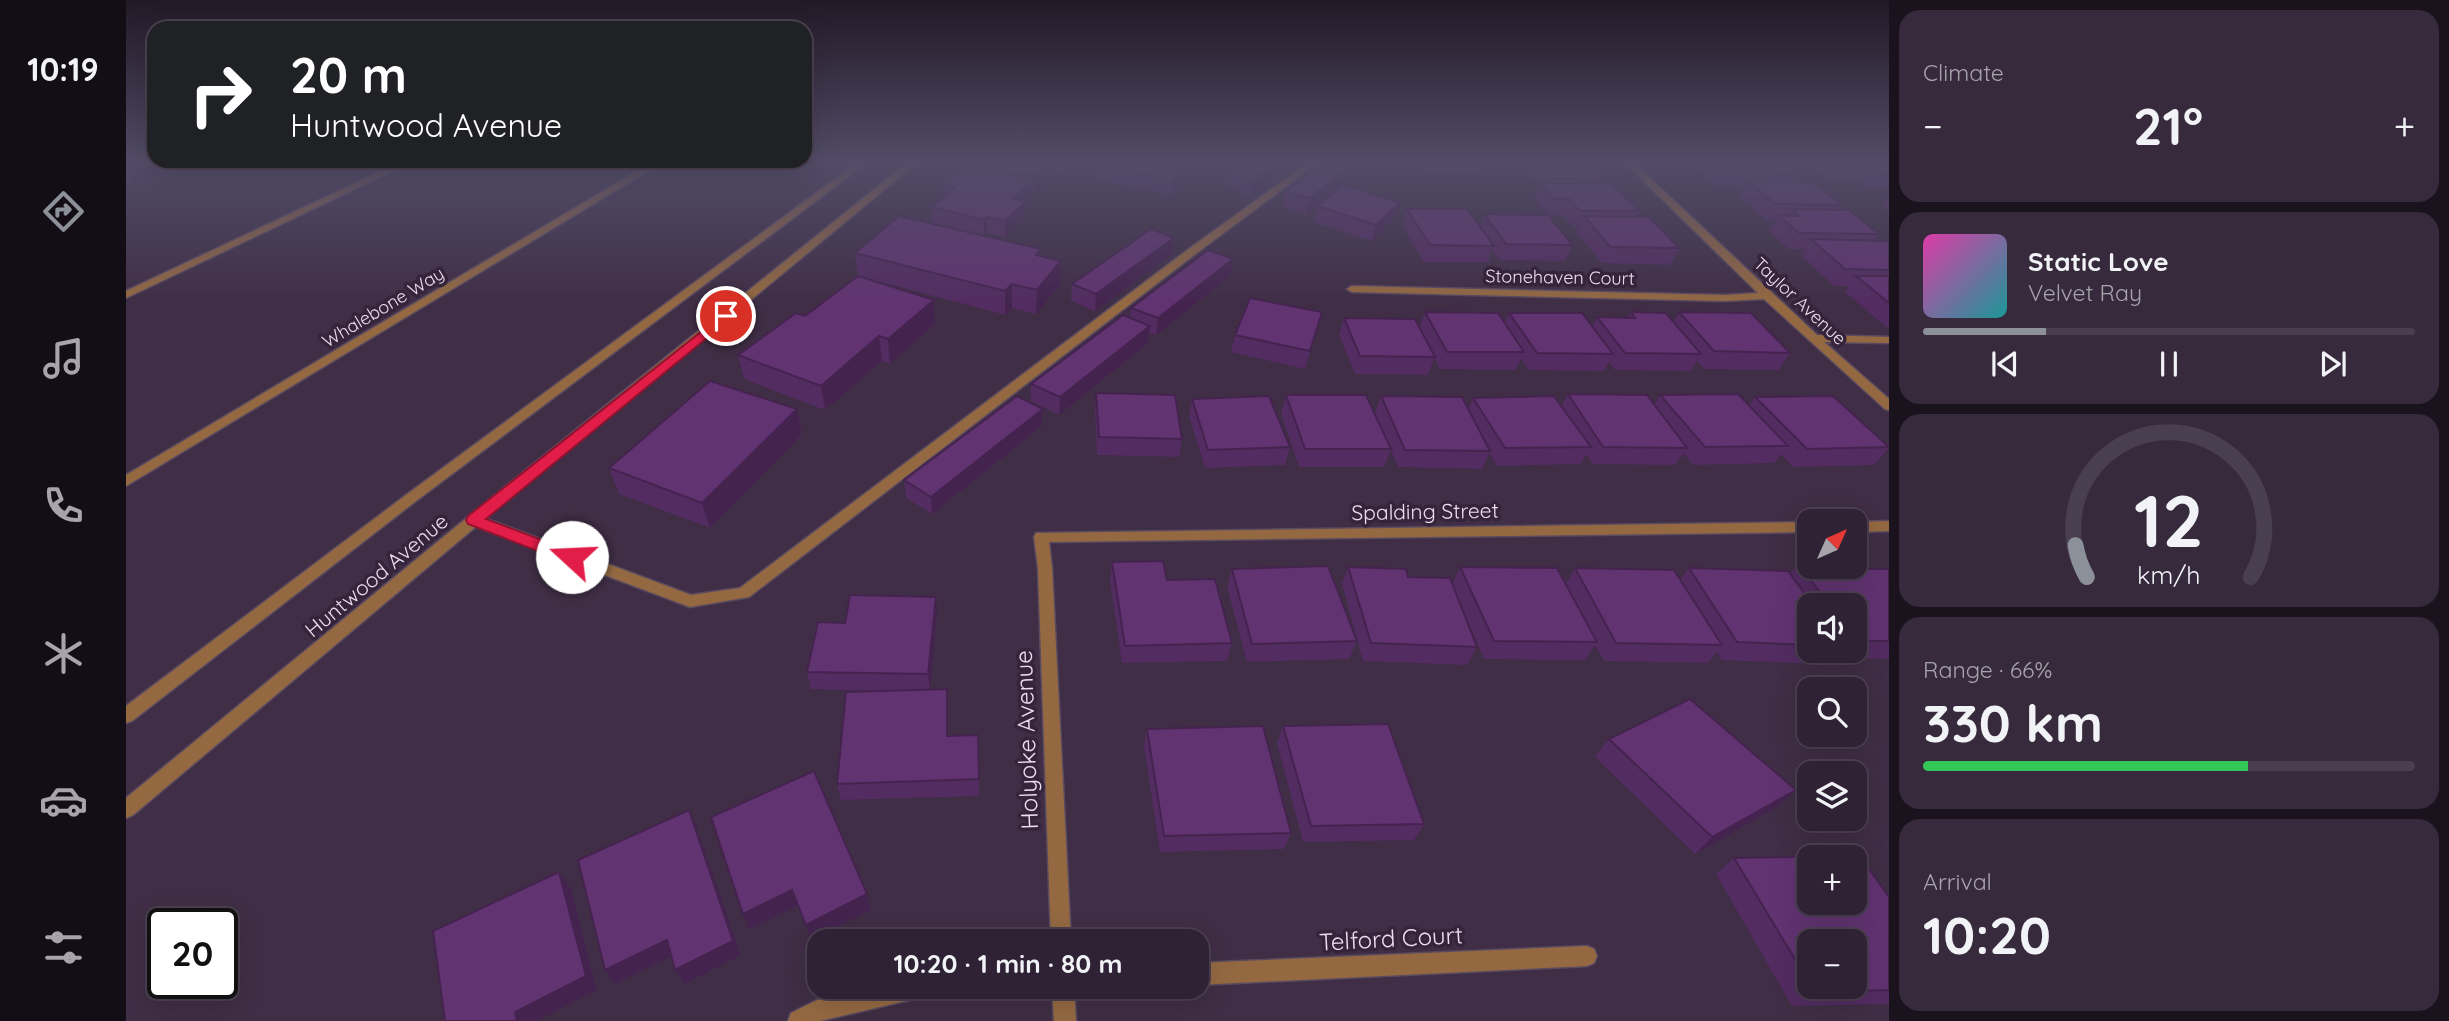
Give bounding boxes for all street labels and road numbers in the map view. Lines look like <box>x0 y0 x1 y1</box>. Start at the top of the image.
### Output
street label: Taylor Avenue <box>1749 252 1851 350</box>
street label: Whalebone Way <box>318 262 448 352</box>
street label: Stonehaven Court <box>1485 264 1635 290</box>
street label: Spalding Street <box>1351 497 1499 525</box>
street label: Huntwood Avenue <box>299 508 453 642</box>
street label: Holyoke Avenue <box>1008 650 1044 830</box>
street label: Telford Court <box>1318 919 1464 957</box>

